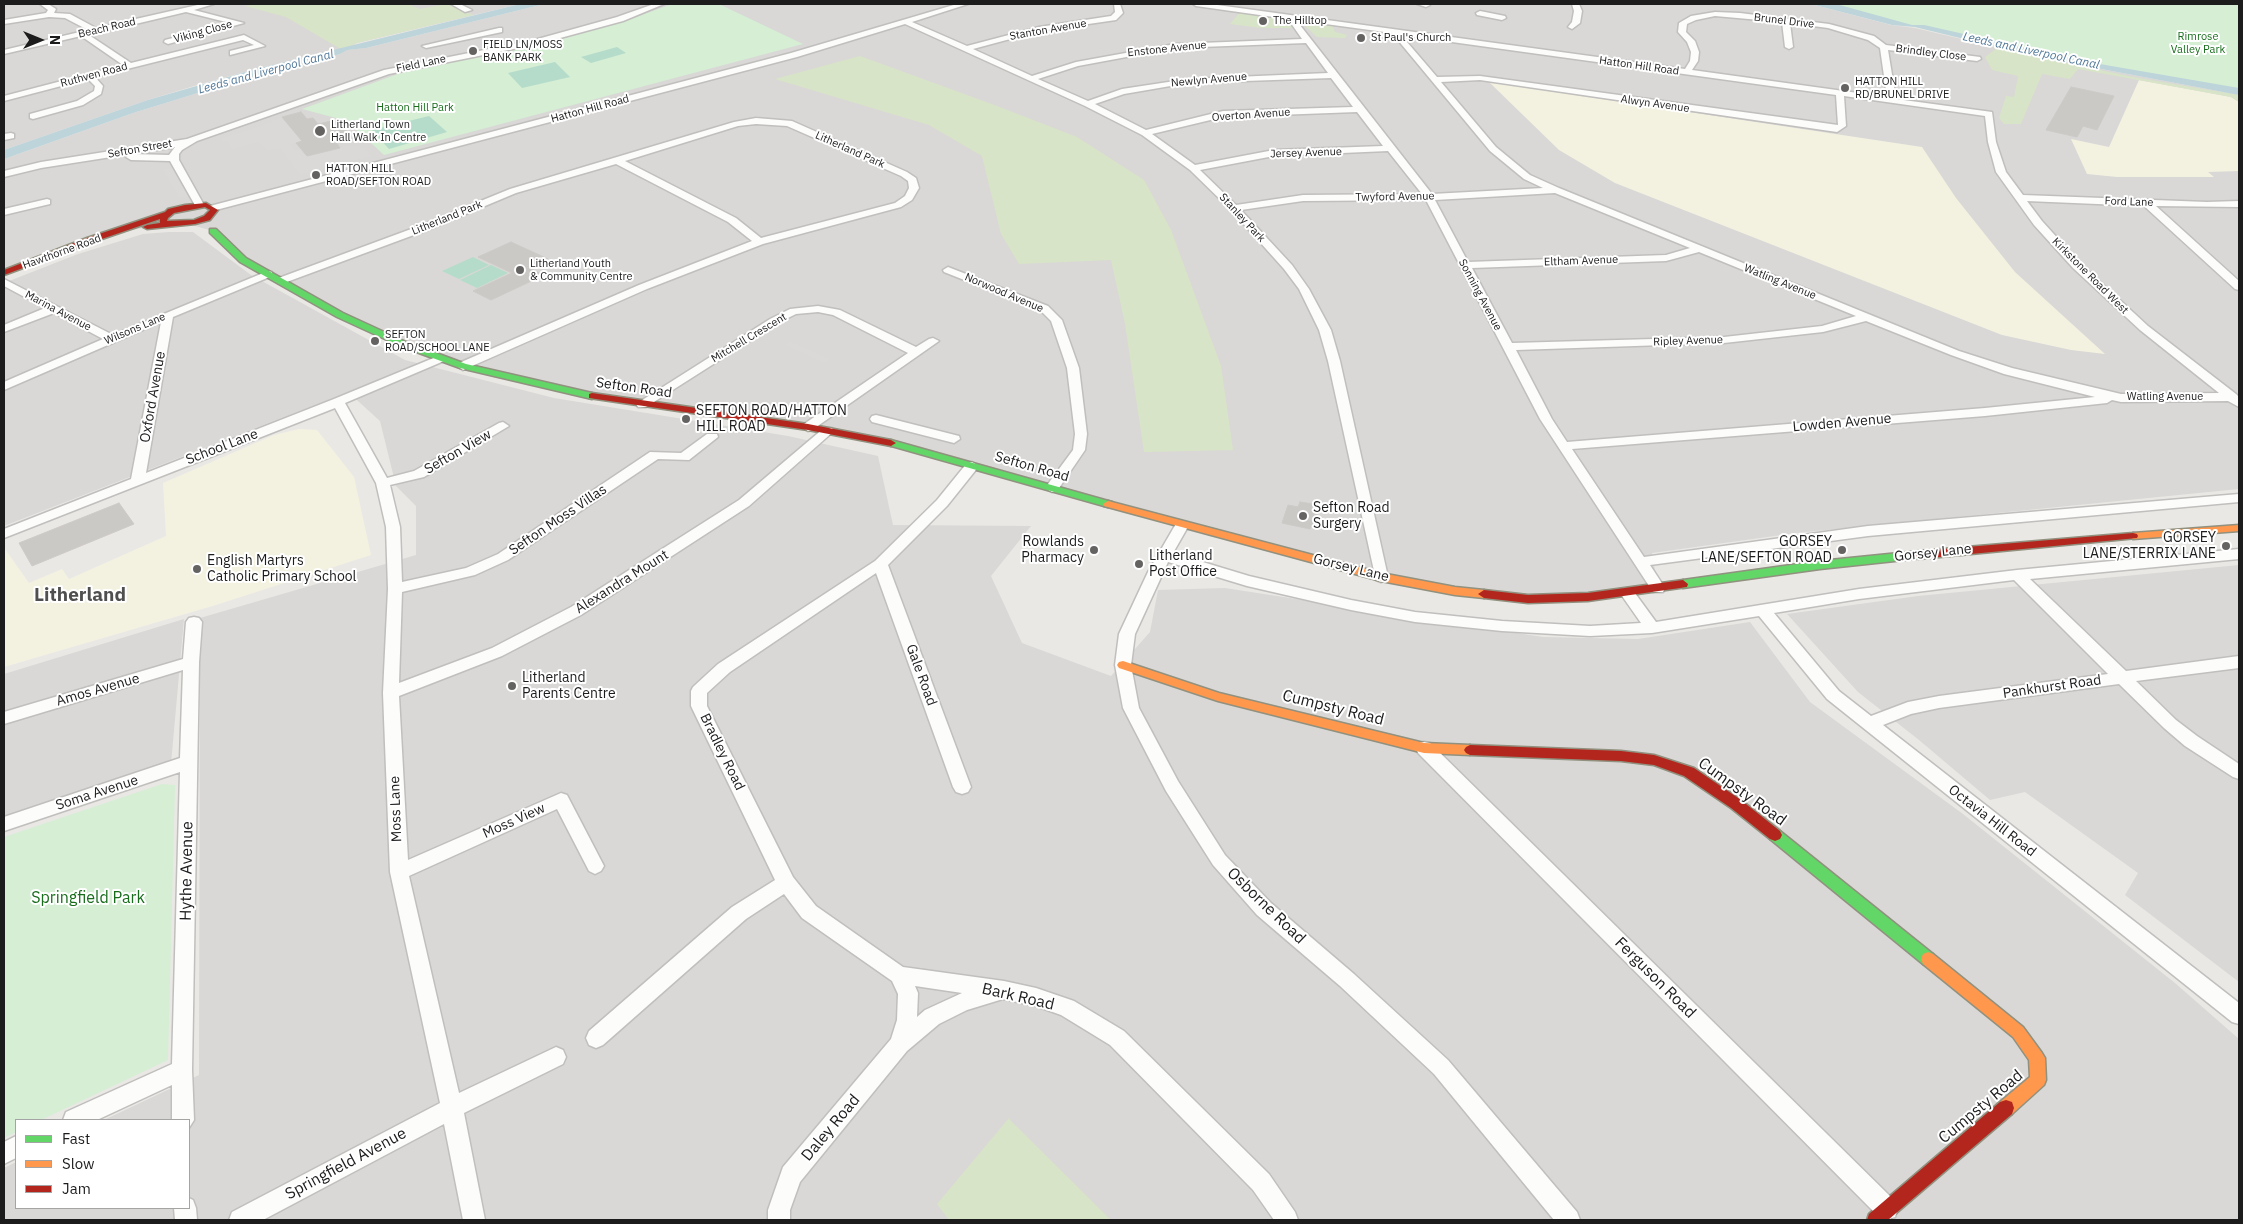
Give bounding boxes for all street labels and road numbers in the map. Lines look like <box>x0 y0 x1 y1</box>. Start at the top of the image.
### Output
street label: Brunel Drive <box>1753 11 1815 31</box>
street label: Beach Road <box>77 15 137 41</box>
street label: Stanton Avenue <box>1008 17 1088 43</box>
street label: Viking Close <box>172 18 234 46</box>
street label: Enstone Avenue <box>1127 38 1207 60</box>
street label: Brindley Close <box>1895 42 1967 64</box>
street label: Field Lane <box>395 52 447 76</box>
street label: Hatton Hill Road <box>1598 54 1680 78</box>
street label: Ruthven Road <box>59 60 129 90</box>
street label: Newlyn Avenue <box>1170 70 1248 90</box>
street label: Hatton Hill Road <box>549 92 631 126</box>
street label: Alwyn Avenue <box>1620 93 1690 115</box>
street label: Overton Avenue <box>1211 106 1291 124</box>
street label: Litherland Park <box>813 129 887 171</box>
street label: Sefton Street <box>107 137 173 161</box>
street label: Jersey Avenue <box>1270 145 1342 161</box>
street label: Twyford Avenue <box>1355 190 1435 204</box>
street label: Stanley Park <box>1216 191 1268 245</box>
street label: Ford Lane <box>2104 195 2154 209</box>
street label: Litherland Park <box>410 198 484 238</box>
street label: Hawthorne Road <box>21 232 103 272</box>
street label: Kirkstone Road West <box>2049 235 2131 317</box>
street label: Eltham Avenue <box>1544 253 1618 269</box>
street label: Sonning Avenue <box>1456 257 1504 333</box>
street label: Watling Avenue <box>1742 262 1818 302</box>
street label: Norwood Avenue <box>963 270 1045 316</box>
street label: Marina Avenue <box>23 288 93 334</box>
street label: Wilsons Lane <box>103 310 167 348</box>
street label: Mitchell Crescent <box>709 310 789 366</box>
street label: Ripley Avenue <box>1653 333 1723 349</box>
street label: Oxford Avenue <box>137 350 169 444</box>
street label: Sefton Road <box>595 374 673 402</box>
street label: Watling Avenue <box>2127 390 2203 404</box>
street label: Lowden Avenue <box>1792 410 1892 436</box>
street label: School Lane <box>183 426 261 468</box>
street label: Sefton View <box>421 426 495 478</box>
street label: Sefton Road <box>993 448 1071 486</box>
street label: Sefton Moss Villas <box>506 481 610 559</box>
street label: Gorsey Lane <box>1894 541 1972 565</box>
street label: Alexandra Mount <box>572 547 672 617</box>
street label: Gorsey Lane <box>1311 550 1391 586</box>
street label: Gale Road <box>902 642 940 708</box>
street label: Amos Avenue <box>54 670 142 710</box>
street label: Pankhurst Road <box>2002 672 2102 702</box>
street label: Cumpsty Road <box>1280 686 1386 730</box>
street label: Bradley Road <box>696 711 748 793</box>
street label: Cumpsty Road <box>1694 754 1790 830</box>
street label: Soma Avenue <box>54 772 140 814</box>
street label: Moss Lane <box>386 776 406 842</box>
street label: Octavia Hill Road <box>1945 781 2039 861</box>
street label: Moss View <box>480 800 548 842</box>
street label: Hythe Avenue <box>177 821 197 921</box>
street label: Osborne Road <box>1223 864 1309 948</box>
street label: Ferguson Road <box>1610 933 1700 1023</box>
street label: Bark Road <box>980 979 1056 1015</box>
street label: Cumpsty Road <box>1935 1066 2027 1148</box>
street label: Daley Road <box>798 1091 864 1165</box>
street label: Springfield Avenue <box>282 1124 410 1204</box>

